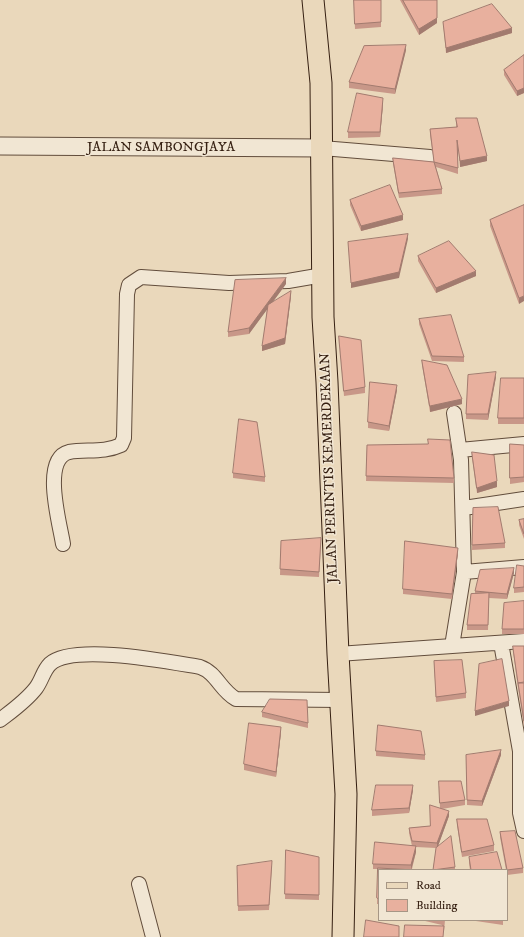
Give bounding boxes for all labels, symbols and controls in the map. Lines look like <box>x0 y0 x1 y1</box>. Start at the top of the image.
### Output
street label: JALAN SAMBONGJAYA <box>87 140 235 156</box>
street label: JALAN PERINTIS KEMERDEKAAN <box>318 353 342 583</box>
legend <box>378 869 508 921</box>
text: Road <box>416 878 441 893</box>
text: Building <box>416 898 457 913</box>

